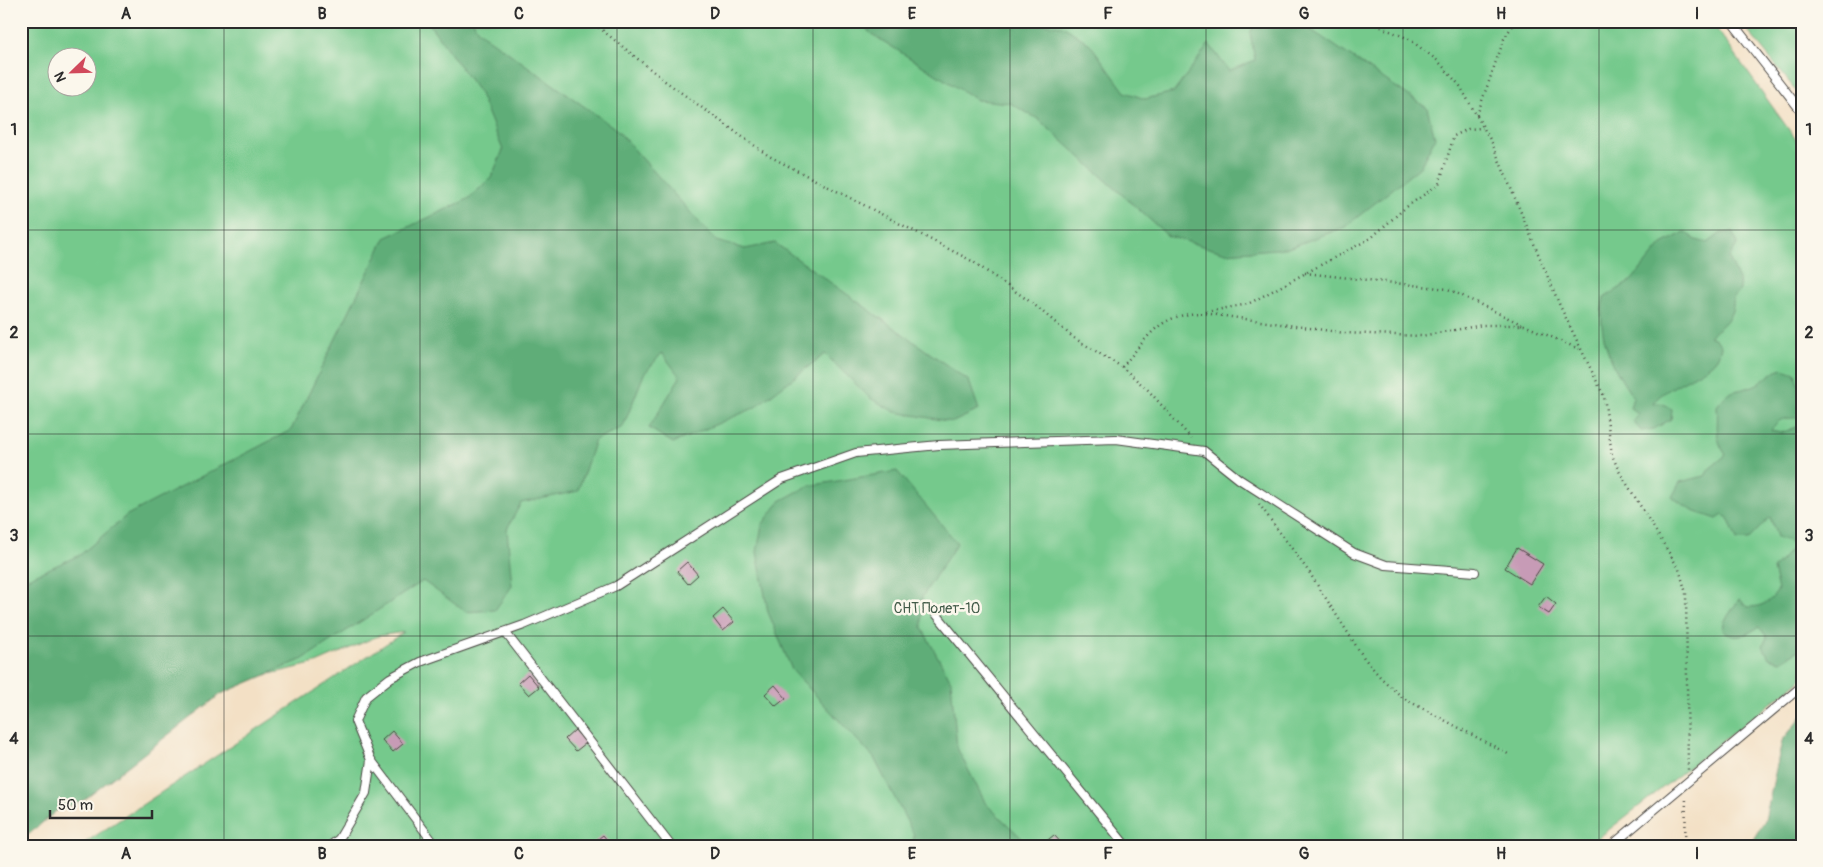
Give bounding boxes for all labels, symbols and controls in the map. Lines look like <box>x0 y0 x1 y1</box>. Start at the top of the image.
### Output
text: A <box>121 4 132 24</box>
text: B <box>317 4 327 24</box>
text: C <box>514 4 524 24</box>
text: D <box>710 4 720 24</box>
text: E <box>908 4 917 24</box>
text: F <box>1103 4 1113 24</box>
text: G <box>1299 4 1310 24</box>
text: H <box>1496 4 1506 24</box>
text: I <box>1695 4 1699 24</box>
north arrow <box>48 48 98 98</box>
text: N <box>51 69 70 85</box>
text: 1 <box>11 120 17 140</box>
text: 1 <box>1806 120 1812 140</box>
text: 2 <box>10 323 19 343</box>
text: 2 <box>1805 323 1814 343</box>
text: 3 <box>10 526 19 546</box>
text: 3 <box>1805 526 1814 546</box>
park label: СНТ Полет-10 <box>894 600 980 617</box>
text: 4 <box>9 729 19 749</box>
text: 4 <box>1804 729 1814 749</box>
scale bar <box>50 787 152 819</box>
text: 50 m <box>58 796 93 815</box>
text: A <box>121 844 132 864</box>
text: B <box>317 844 327 864</box>
text: C <box>514 844 524 864</box>
text: D <box>710 844 720 864</box>
text: E <box>908 844 917 864</box>
text: F <box>1103 844 1113 864</box>
text: G <box>1299 844 1310 864</box>
text: H <box>1496 844 1506 864</box>
text: I <box>1695 844 1699 864</box>

